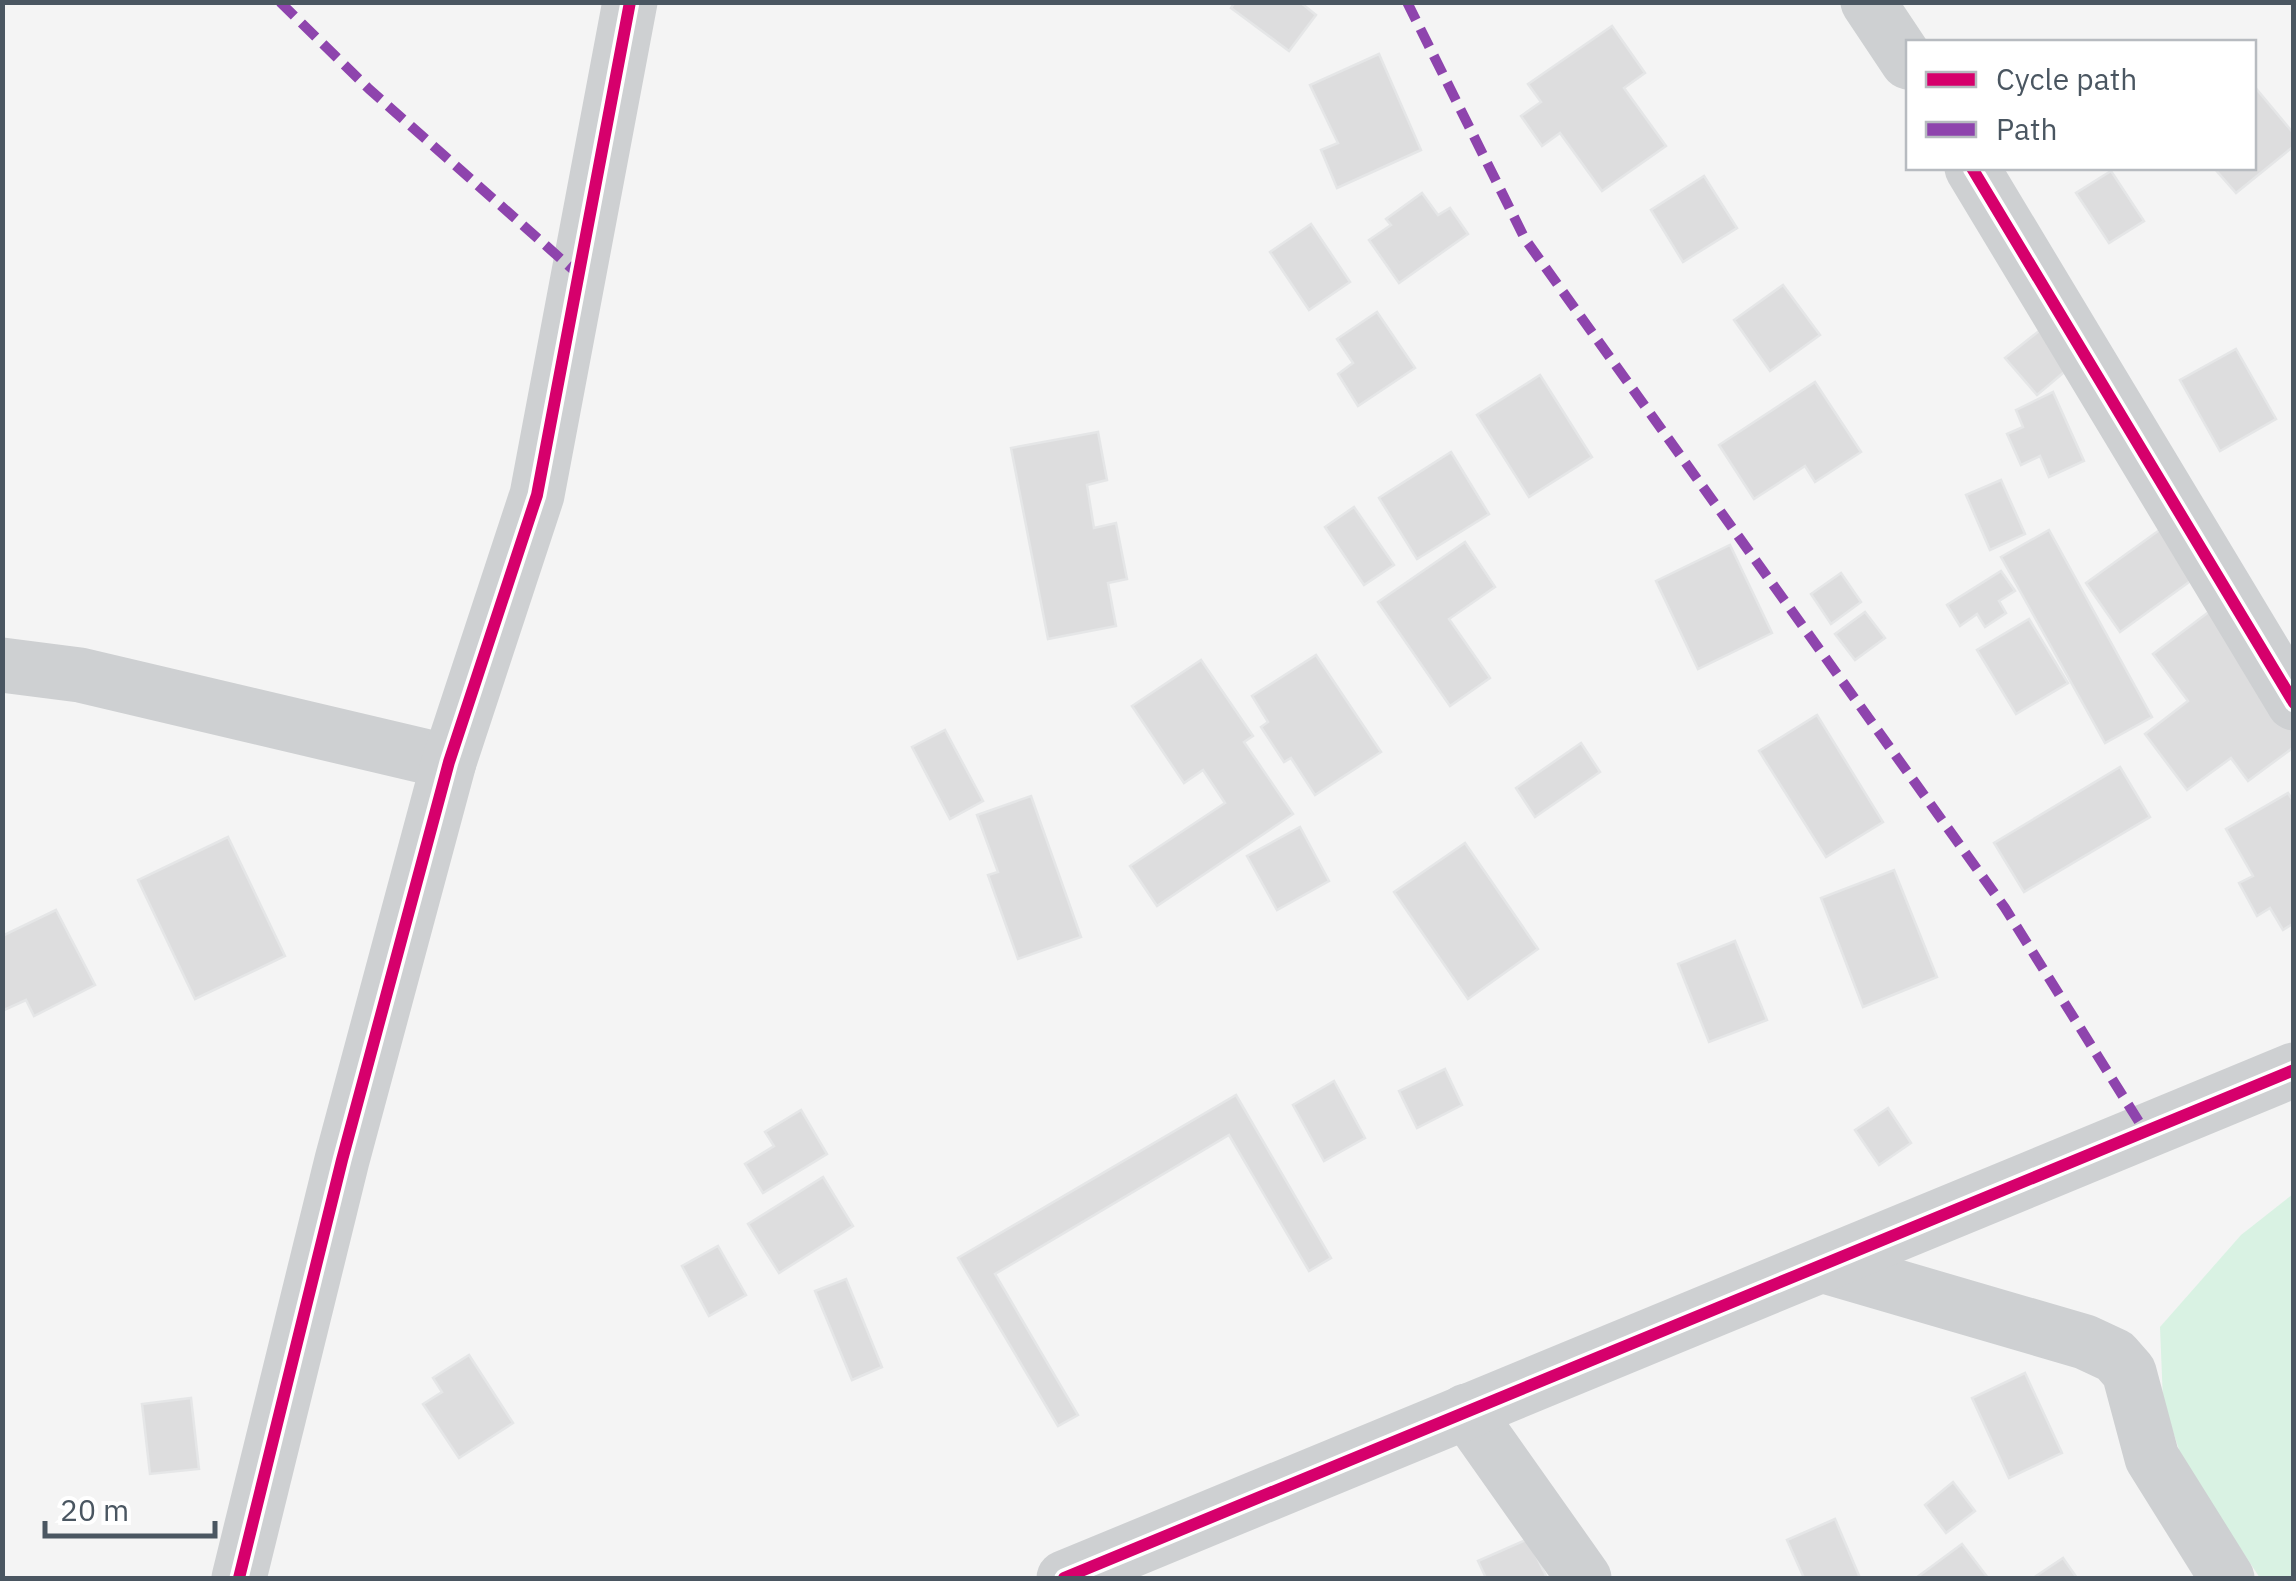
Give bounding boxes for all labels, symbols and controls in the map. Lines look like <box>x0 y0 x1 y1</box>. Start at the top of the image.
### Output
legend <box>1906 40 2256 170</box>
text: Cycle path <box>1996 59 2137 98</box>
text: Path <box>1996 109 2057 148</box>
scale bar <box>45 1476 215 1538</box>
text: 20 m <box>60 1490 129 1529</box>

